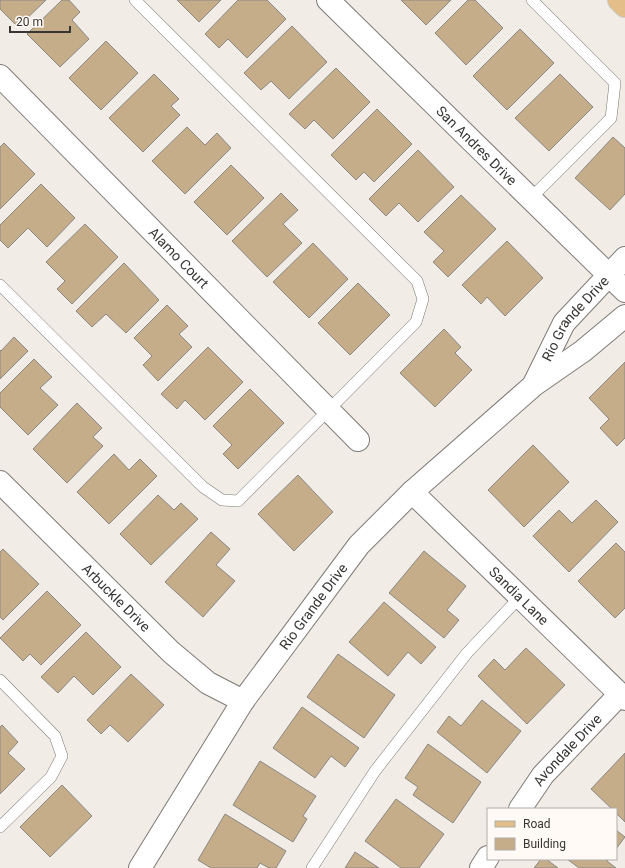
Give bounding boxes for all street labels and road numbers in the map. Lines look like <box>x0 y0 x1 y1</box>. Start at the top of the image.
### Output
street label: San Andres Drive <box>433 103 520 188</box>
street label: Alamo Court <box>146 224 212 292</box>
street label: Rio Grande Drive <box>538 273 612 364</box>
street label: Arbuckle Drive <box>79 560 154 635</box>
street label: Rio Grande Drive <box>276 560 351 653</box>
street label: Sandia Lane <box>486 563 552 628</box>
street label: Avondale Drive <box>530 711 605 789</box>

